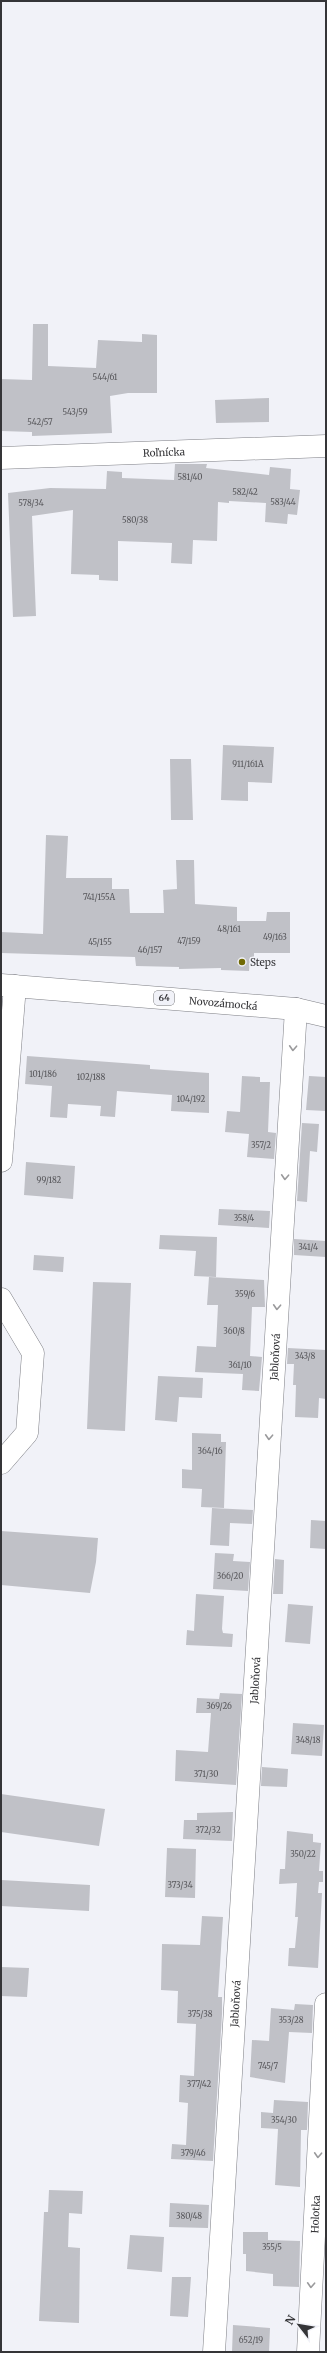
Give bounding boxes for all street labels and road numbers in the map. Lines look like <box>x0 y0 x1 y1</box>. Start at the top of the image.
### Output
street label: Roľnícka <box>143 445 186 460</box>
road number: 64 <box>154 991 174 1005</box>
street label: Novozámocká <box>189 994 259 1013</box>
street label: Jabloňová <box>267 1332 283 1382</box>
street label: Jabloňová <box>248 1656 263 1705</box>
street label: Jabloňová <box>228 1979 244 2029</box>
street label: Holotka <box>308 2194 323 2234</box>

